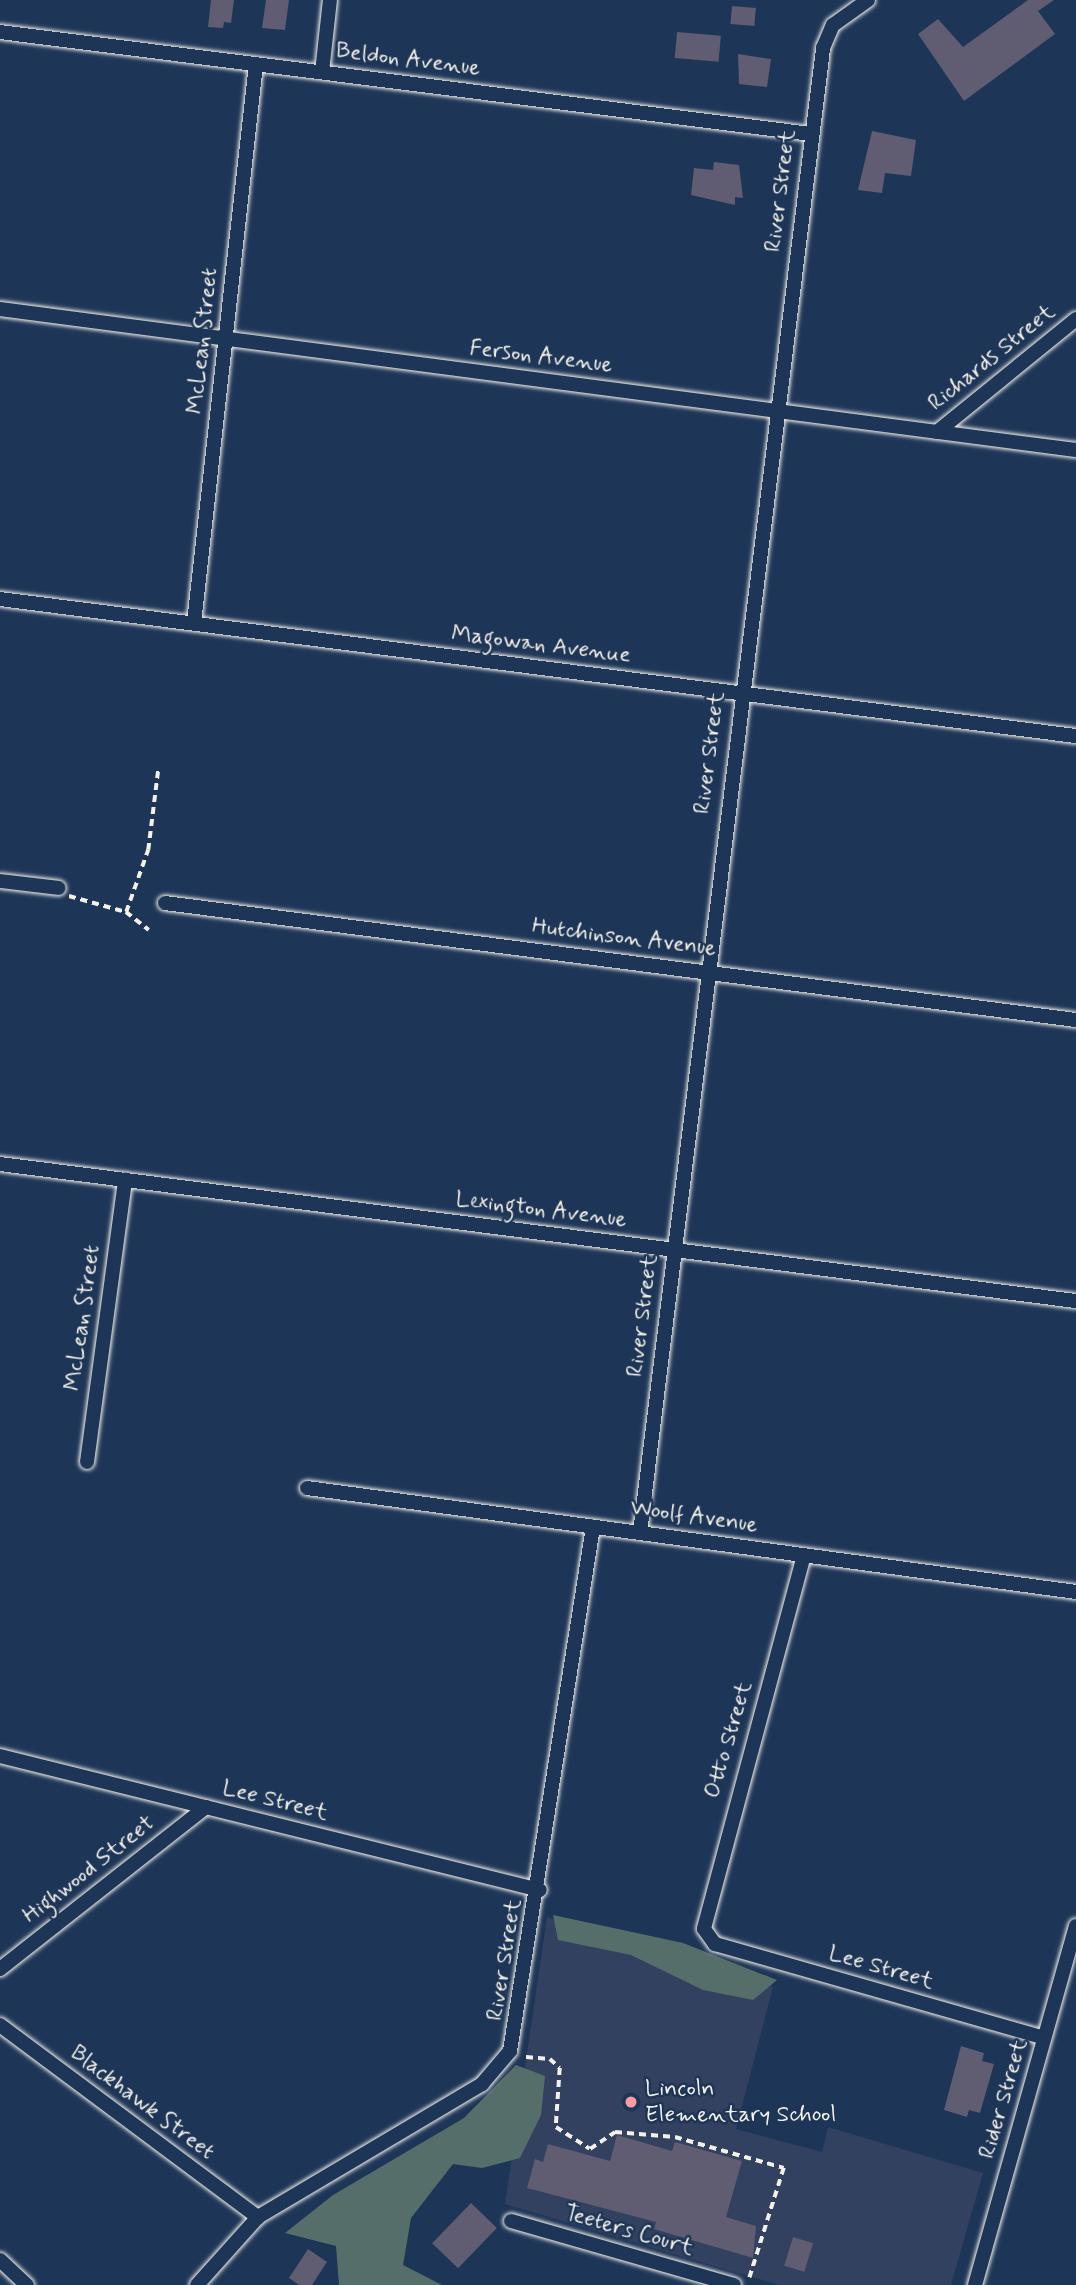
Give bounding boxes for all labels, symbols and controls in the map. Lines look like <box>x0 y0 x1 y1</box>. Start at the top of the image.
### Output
street label: Beldon Avenue <box>336 38 480 82</box>
street label: River Street <box>760 128 802 254</box>
street label: McLean Street <box>181 265 225 417</box>
street label: Richards Street <box>923 298 1061 418</box>
street label: Ferson Avenue <box>469 335 613 379</box>
street label: Magowan Avenue <box>453 621 629 669</box>
street label: River Street <box>689 690 731 816</box>
street label: Hutchinson Avenue <box>528 913 720 963</box>
street label: Lexington Avenue <box>455 1186 627 1234</box>
street label: McLean Street <box>59 1242 107 1394</box>
street label: River Street <box>622 1253 664 1379</box>
street label: Woolf Avenue <box>627 1494 761 1540</box>
street label: Otto Street <box>699 1678 759 1802</box>
street label: Lee Street <box>219 1775 331 1827</box>
street label: Highwood Street <box>18 1810 160 1930</box>
street label: River Street <box>482 1897 528 2023</box>
street label: Lee Street <box>825 1940 937 1996</box>
street label: Rider Street <box>974 2036 1034 2162</box>
street label: Blackhawk Street <box>63 2038 221 2168</box>
place label: Lincoln Elementary School <box>645 2075 836 2129</box>
marker: Lincoln Elementary School <box>623 2094 639 2110</box>
street label: Teeters Court <box>562 2200 696 2262</box>

